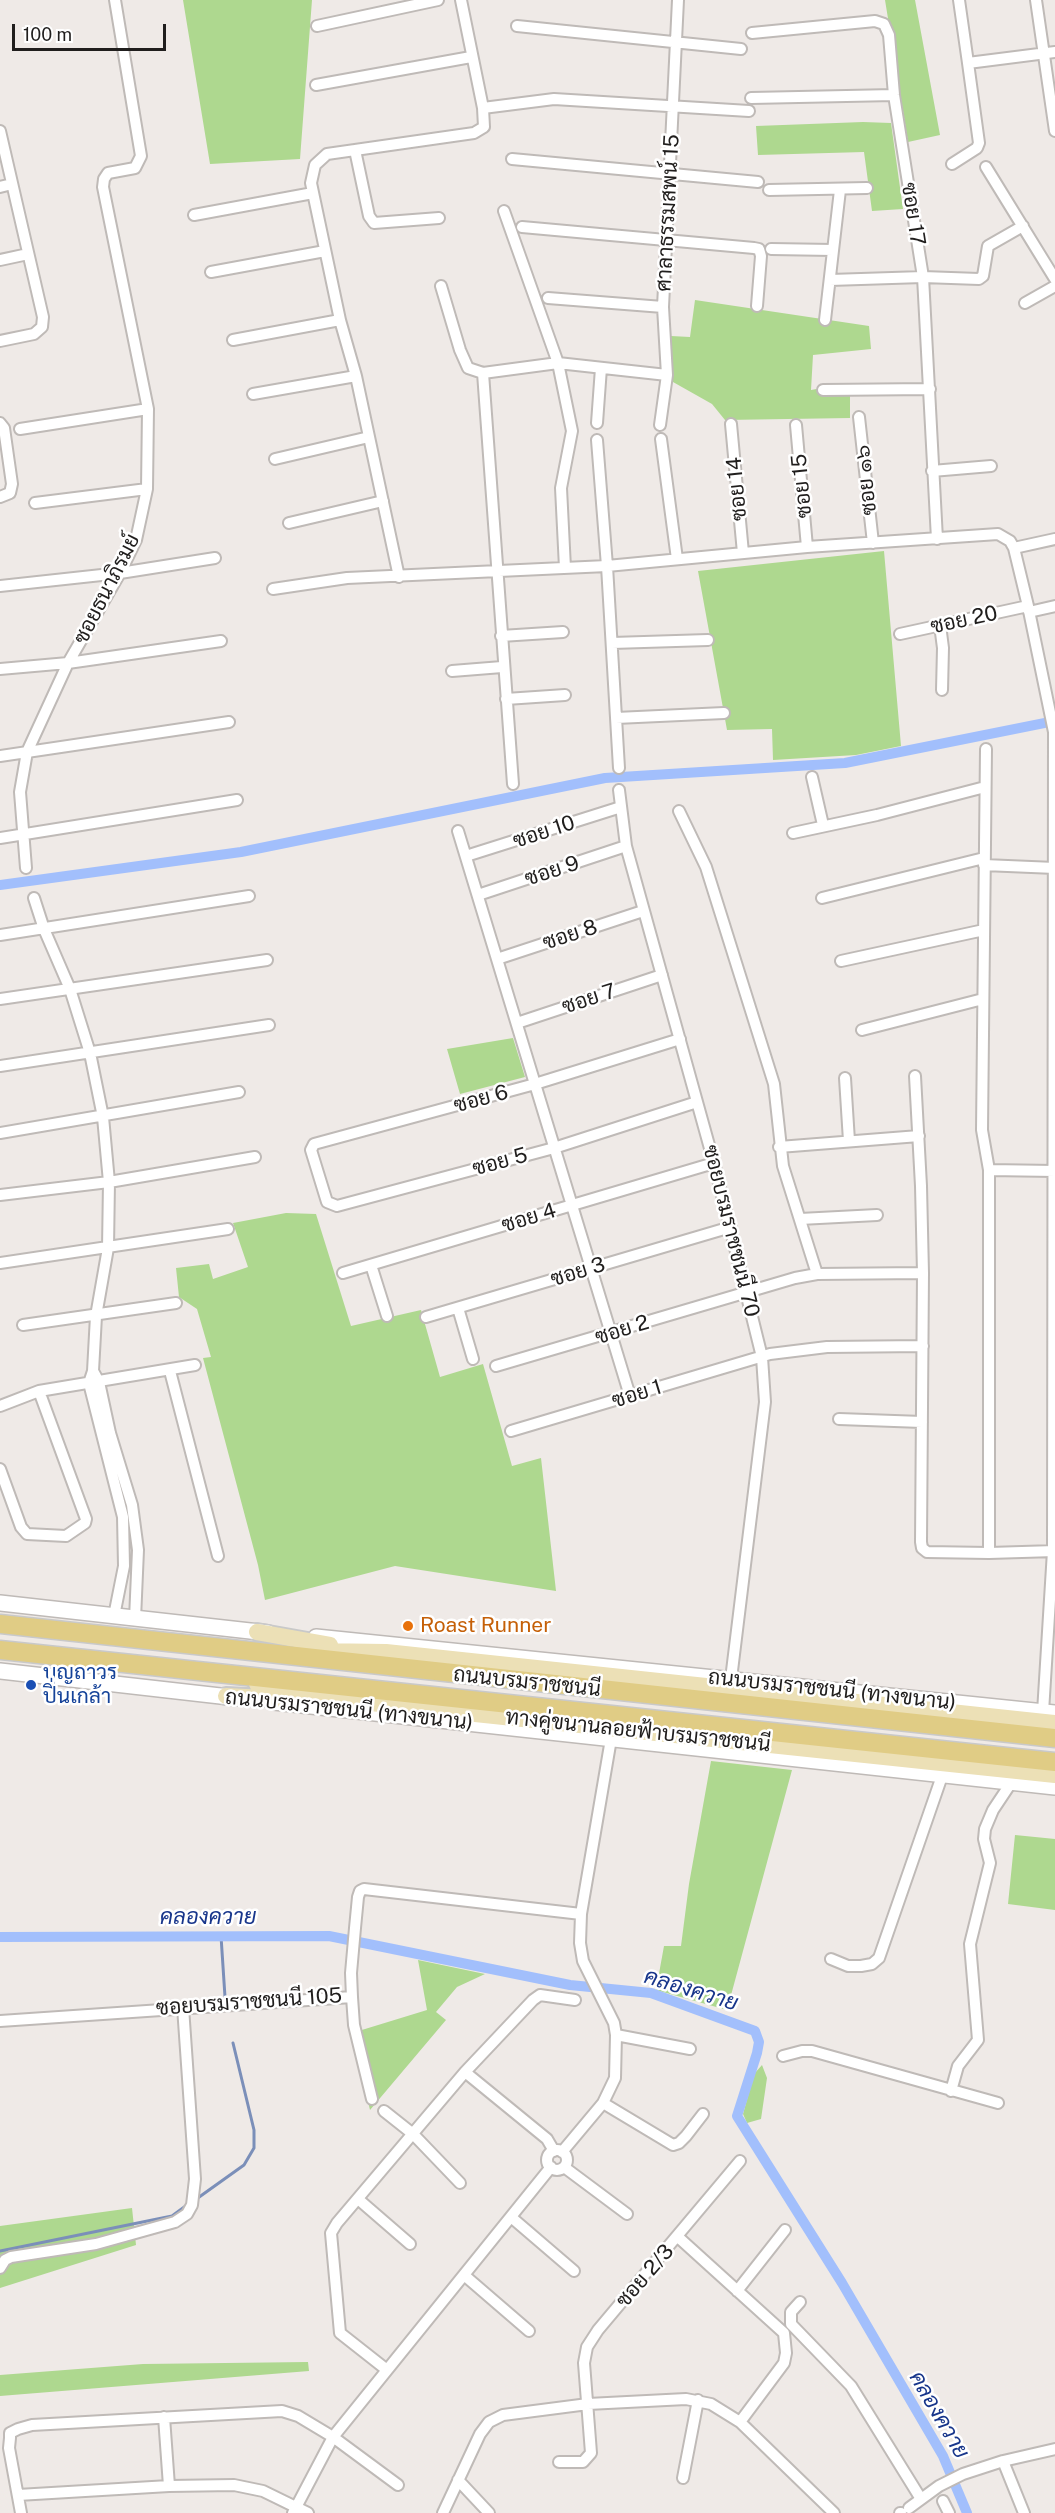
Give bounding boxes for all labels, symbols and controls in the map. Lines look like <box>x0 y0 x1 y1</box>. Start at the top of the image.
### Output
scale bar <box>15 12 170 50</box>
text: 100 m <box>23 24 72 45</box>
street label: ศาลาธรรมสพน์ 15 <box>651 134 685 292</box>
street label: ซอย 17 <box>896 181 930 247</box>
street label: ซอย ๑๖ <box>850 444 882 516</box>
street label: ซอย 15 <box>787 453 817 519</box>
street label: ซอย 14 <box>722 456 752 522</box>
street label: ซอยธนาภิรมย์ <box>68 530 146 648</box>
street label: ซอย 20 <box>928 601 1000 639</box>
street label: ซอย 10 <box>510 810 578 854</box>
street label: ซอย 9 <box>522 850 582 892</box>
street label: ซอย 8 <box>539 914 601 956</box>
street label: ซอย 7 <box>559 979 619 1019</box>
street label: ซอย 6 <box>451 1080 511 1118</box>
street label: ซอยบรมราชชนนี 70 <box>697 1142 765 1320</box>
street label: ซอย 5 <box>470 1143 530 1181</box>
street label: ซอย 4 <box>499 1198 559 1238</box>
street label: ซอย 3 <box>548 1252 608 1292</box>
street label: ซอย 2 <box>592 1310 652 1350</box>
street label: ซอย 1 <box>609 1375 665 1413</box>
place label: Roast Runner <box>420 1613 551 1639</box>
marker: Roast Runner <box>401 1619 415 1633</box>
place label: บุญถาวร ปิ่นเกล้า <box>43 1660 117 1710</box>
street label: ถนนบรมราชชนนี <box>452 1662 602 1702</box>
street label: ถนนบรมราชชนนี (ทางขนาน) <box>707 1664 957 1716</box>
marker: บุญถาวร ปิ่นเกล้า <box>24 1678 38 1692</box>
street label: ถนนบรมราชชนนี (ทางขนาน) <box>224 1684 474 1736</box>
street label: ทางคู่ขนานลอยฟ้าบรมราชชนนี <box>504 1705 772 1757</box>
water label: คลองควาย <box>160 1904 256 1930</box>
water label: คลองควาย <box>641 1963 741 2017</box>
street label: ซอยบรมราชชนนี 105 <box>155 1983 343 2021</box>
street label: ซอย 2/3 <box>611 2239 679 2313</box>
water label: คลองควาย <box>903 2367 975 2463</box>

